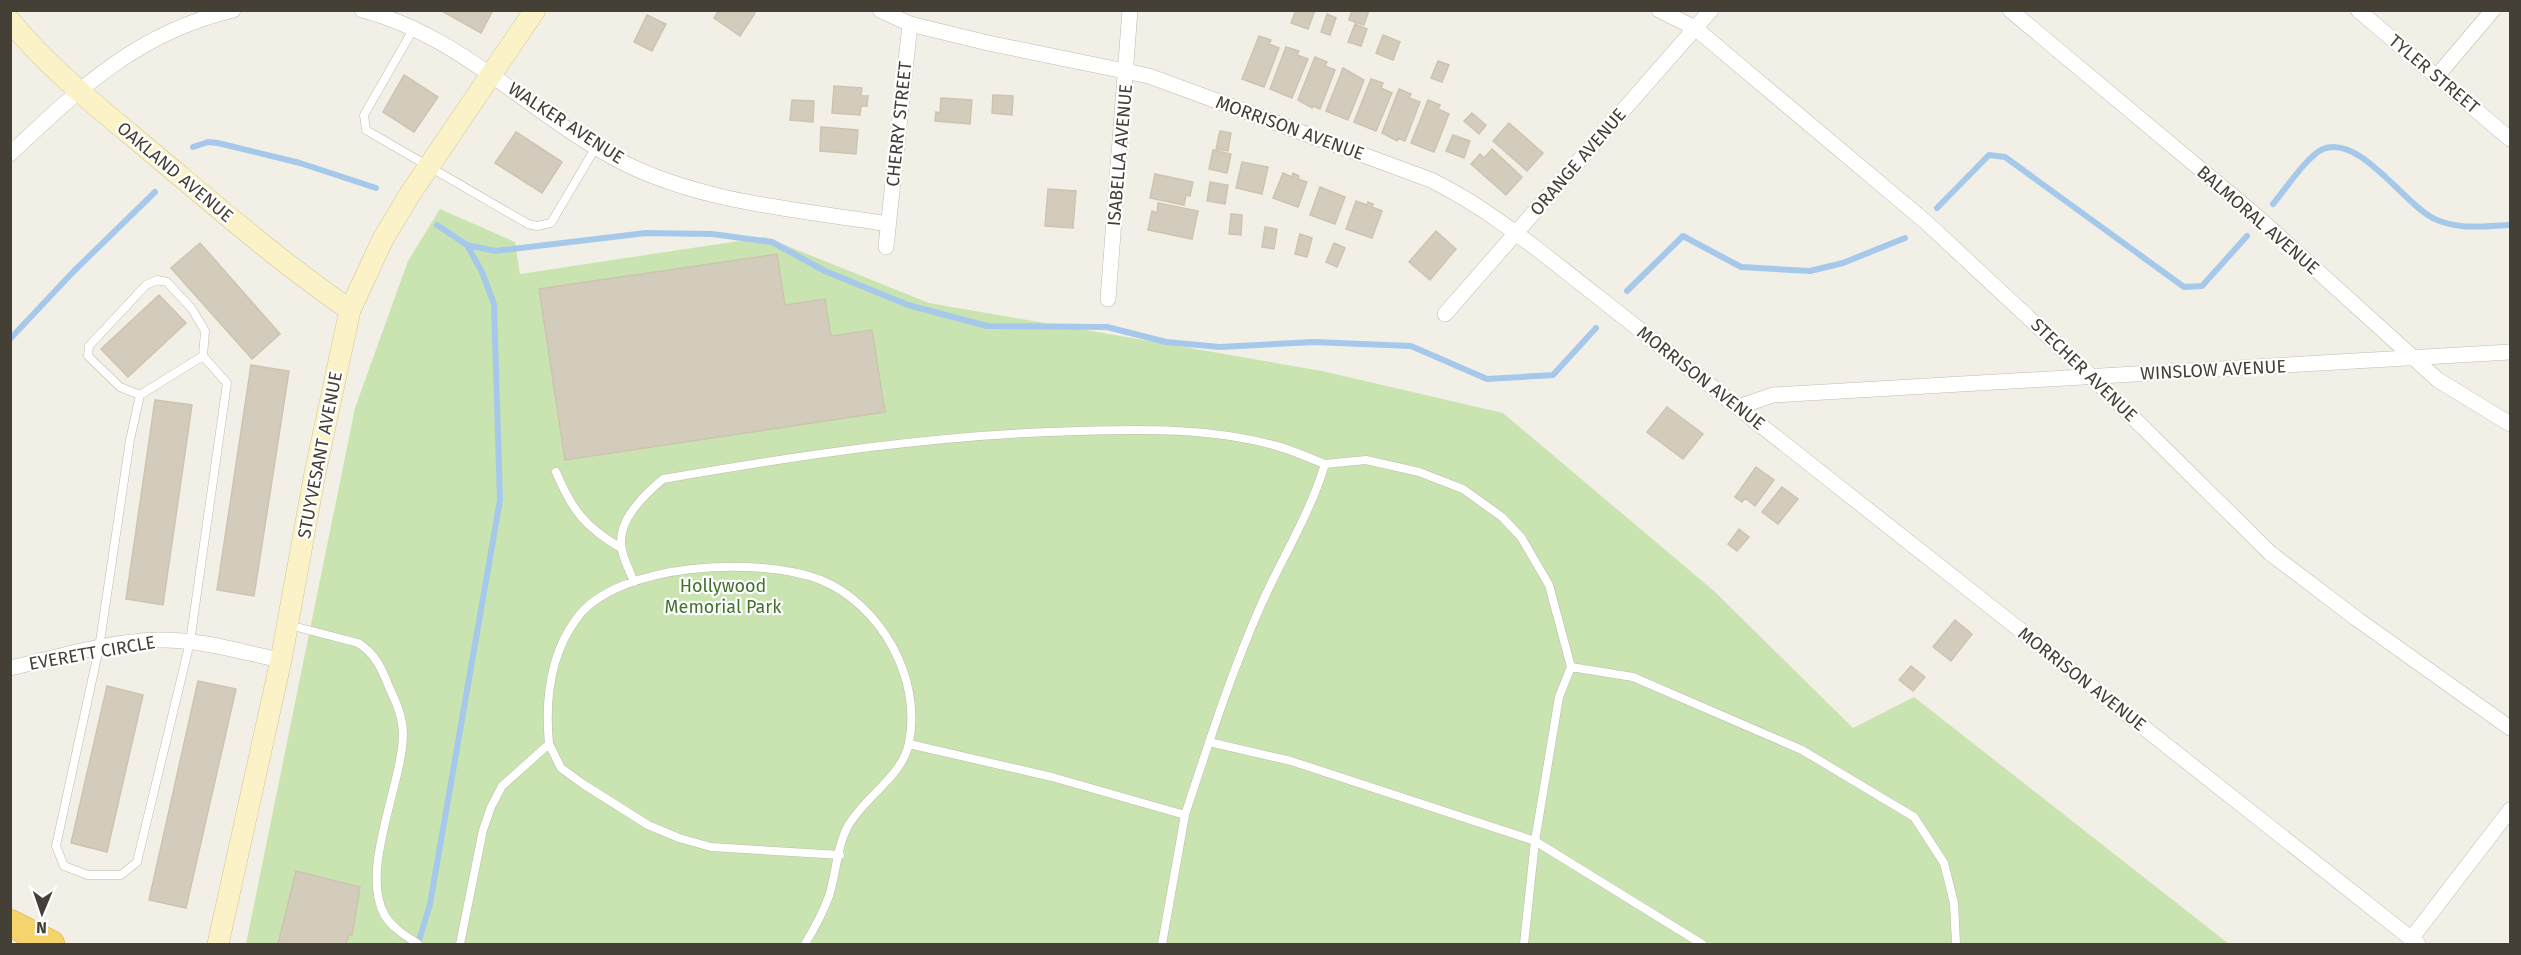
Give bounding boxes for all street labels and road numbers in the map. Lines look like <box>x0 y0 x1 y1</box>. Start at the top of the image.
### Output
street label: TYLER STREET <box>2384 30 2484 119</box>
street label: CHERRY STREET <box>881 59 917 188</box>
street label: WALKER AVENUE <box>504 77 628 169</box>
street label: ISABELLA AVENUE <box>1103 83 1137 227</box>
street label: MORRISON AVENUE <box>1213 91 1367 165</box>
street label: ORANGE AVENUE <box>1525 104 1631 220</box>
street label: OAKLAND AVENUE <box>113 117 237 227</box>
street label: BALMORAL AVENUE <box>2192 161 2324 279</box>
street label: STECHER AVENUE <box>2026 314 2142 426</box>
street label: MORRISON AVENUE <box>1633 321 1769 435</box>
street label: WINSLOW AVENUE <box>2139 355 2287 385</box>
street label: STUYVESANT AVENUE <box>293 369 347 541</box>
street label: MORRISON AVENUE <box>2014 622 2150 736</box>
street label: EVERETT CIRCLE <box>27 631 157 675</box>

